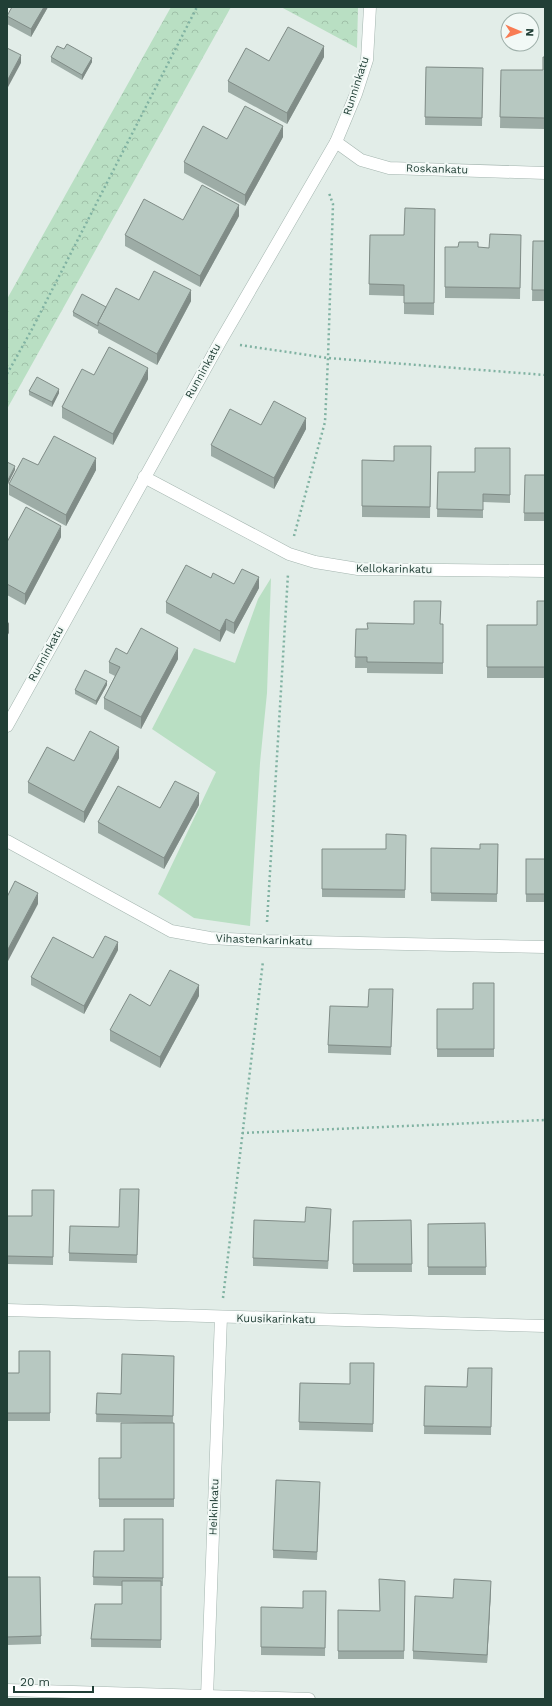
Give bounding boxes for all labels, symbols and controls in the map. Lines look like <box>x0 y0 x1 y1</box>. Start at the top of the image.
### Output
north arrow <box>500 12 540 52</box>
text: N <box>523 28 536 37</box>
street label: Runninkatu <box>340 55 372 117</box>
street label: Roskankatu <box>406 161 468 177</box>
street label: Runninkatu <box>183 341 223 401</box>
street label: Kellokarinkatu <box>356 562 432 576</box>
street label: Runninkatu <box>26 624 66 684</box>
street label: Vihastenkarinkatu <box>215 932 313 948</box>
street label: Kuusikarinkatu <box>236 1312 316 1326</box>
street label: Heikinkatu <box>207 1478 221 1536</box>
scale bar <box>14 1668 93 1694</box>
text: 20 m <box>20 1675 50 1689</box>

